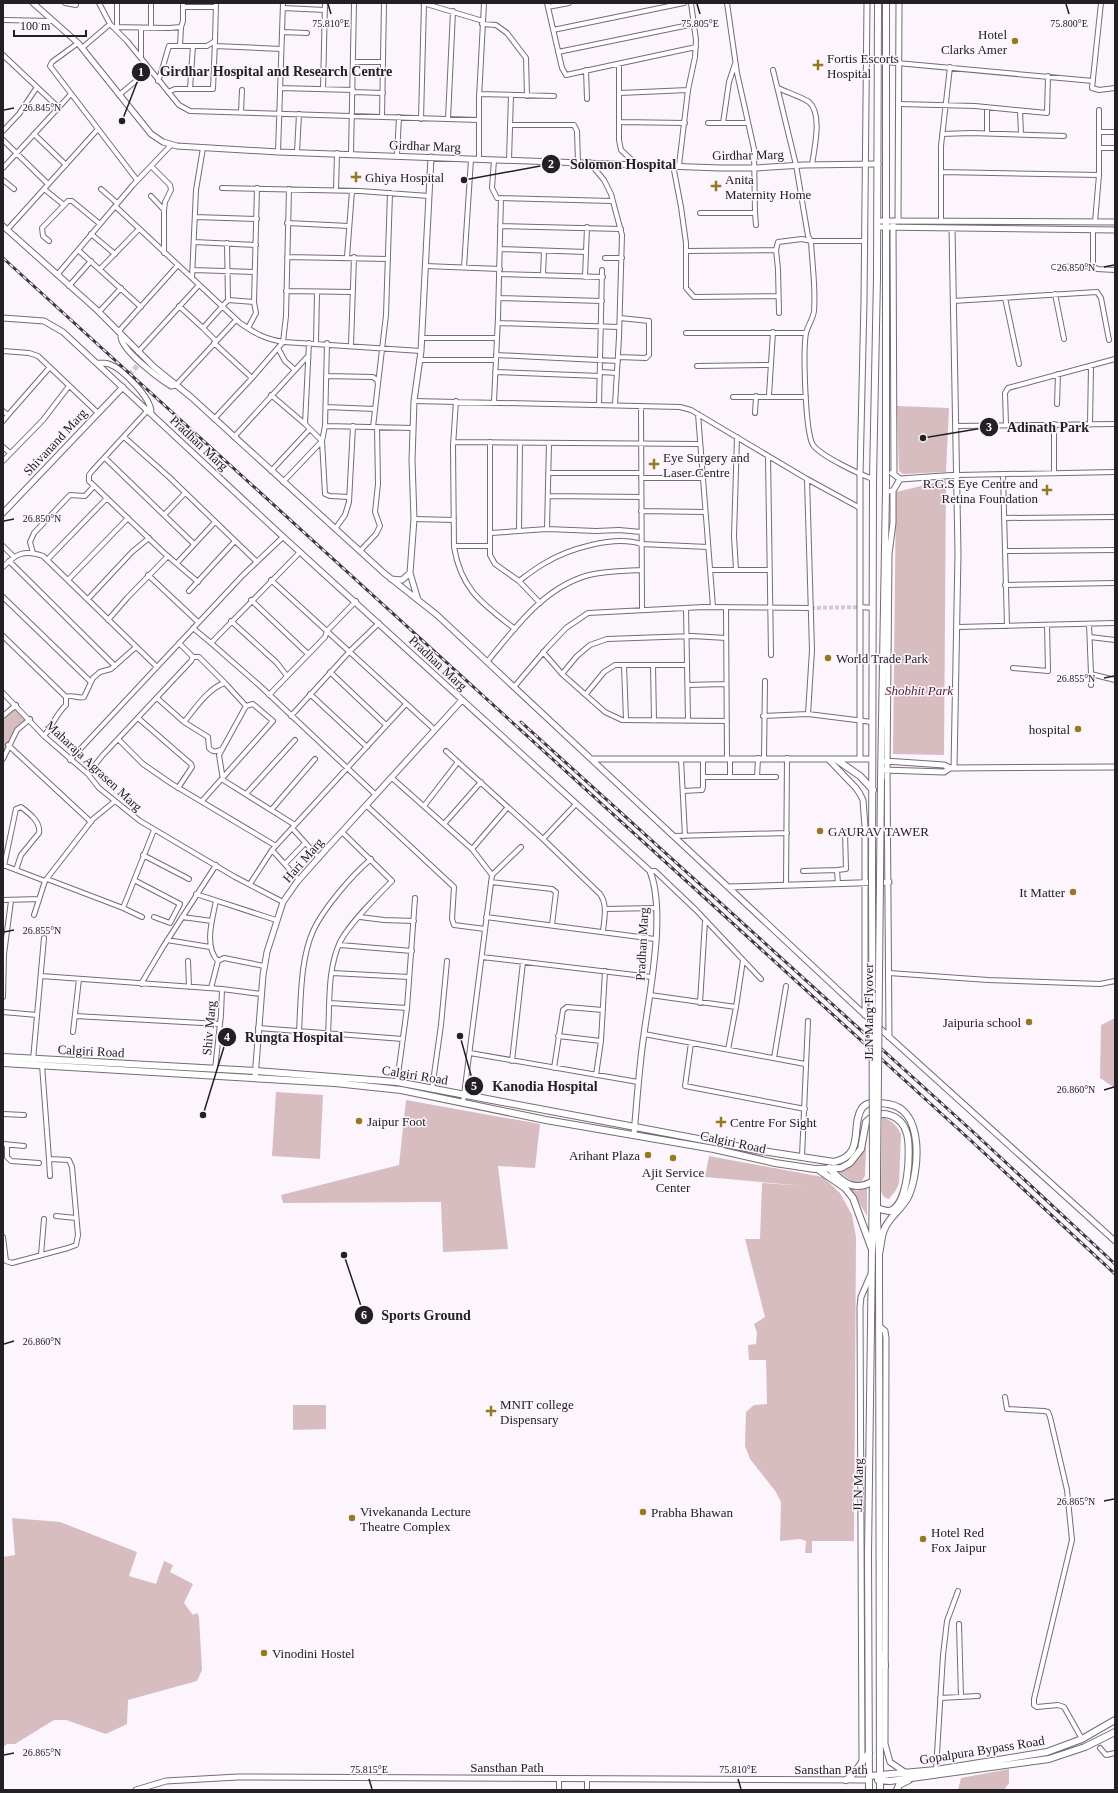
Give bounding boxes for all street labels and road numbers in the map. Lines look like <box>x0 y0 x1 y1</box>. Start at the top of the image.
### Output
street label: Girdhar Marg <box>389 137 462 155</box>
street label: Girdhar Marg <box>712 147 784 163</box>
street label: Shivanand Marg <box>20 405 90 479</box>
street label: Pradhan Marg <box>167 412 231 474</box>
street label: Pradhan Marg <box>406 632 470 694</box>
street label: Maharaja Agrasen Marg <box>43 718 146 815</box>
street label: Hari Marg <box>280 834 327 885</box>
street label: Pradhan Marg <box>633 906 651 981</box>
street label: JLN Marg Flyover <box>861 963 876 1061</box>
street label: Shiv Marg <box>199 999 219 1056</box>
street label: Calgiri Road <box>57 1042 125 1060</box>
street label: Calgiri Road <box>381 1062 450 1088</box>
street label: Calgiri Road <box>699 1128 768 1156</box>
street label: JLN Marg <box>850 1458 866 1512</box>
street label: Gopalpura Bypass Road <box>918 1733 1046 1767</box>
street label: Sansthan Path <box>470 1760 544 1775</box>
street label: Sansthan Path <box>794 1762 868 1777</box>

